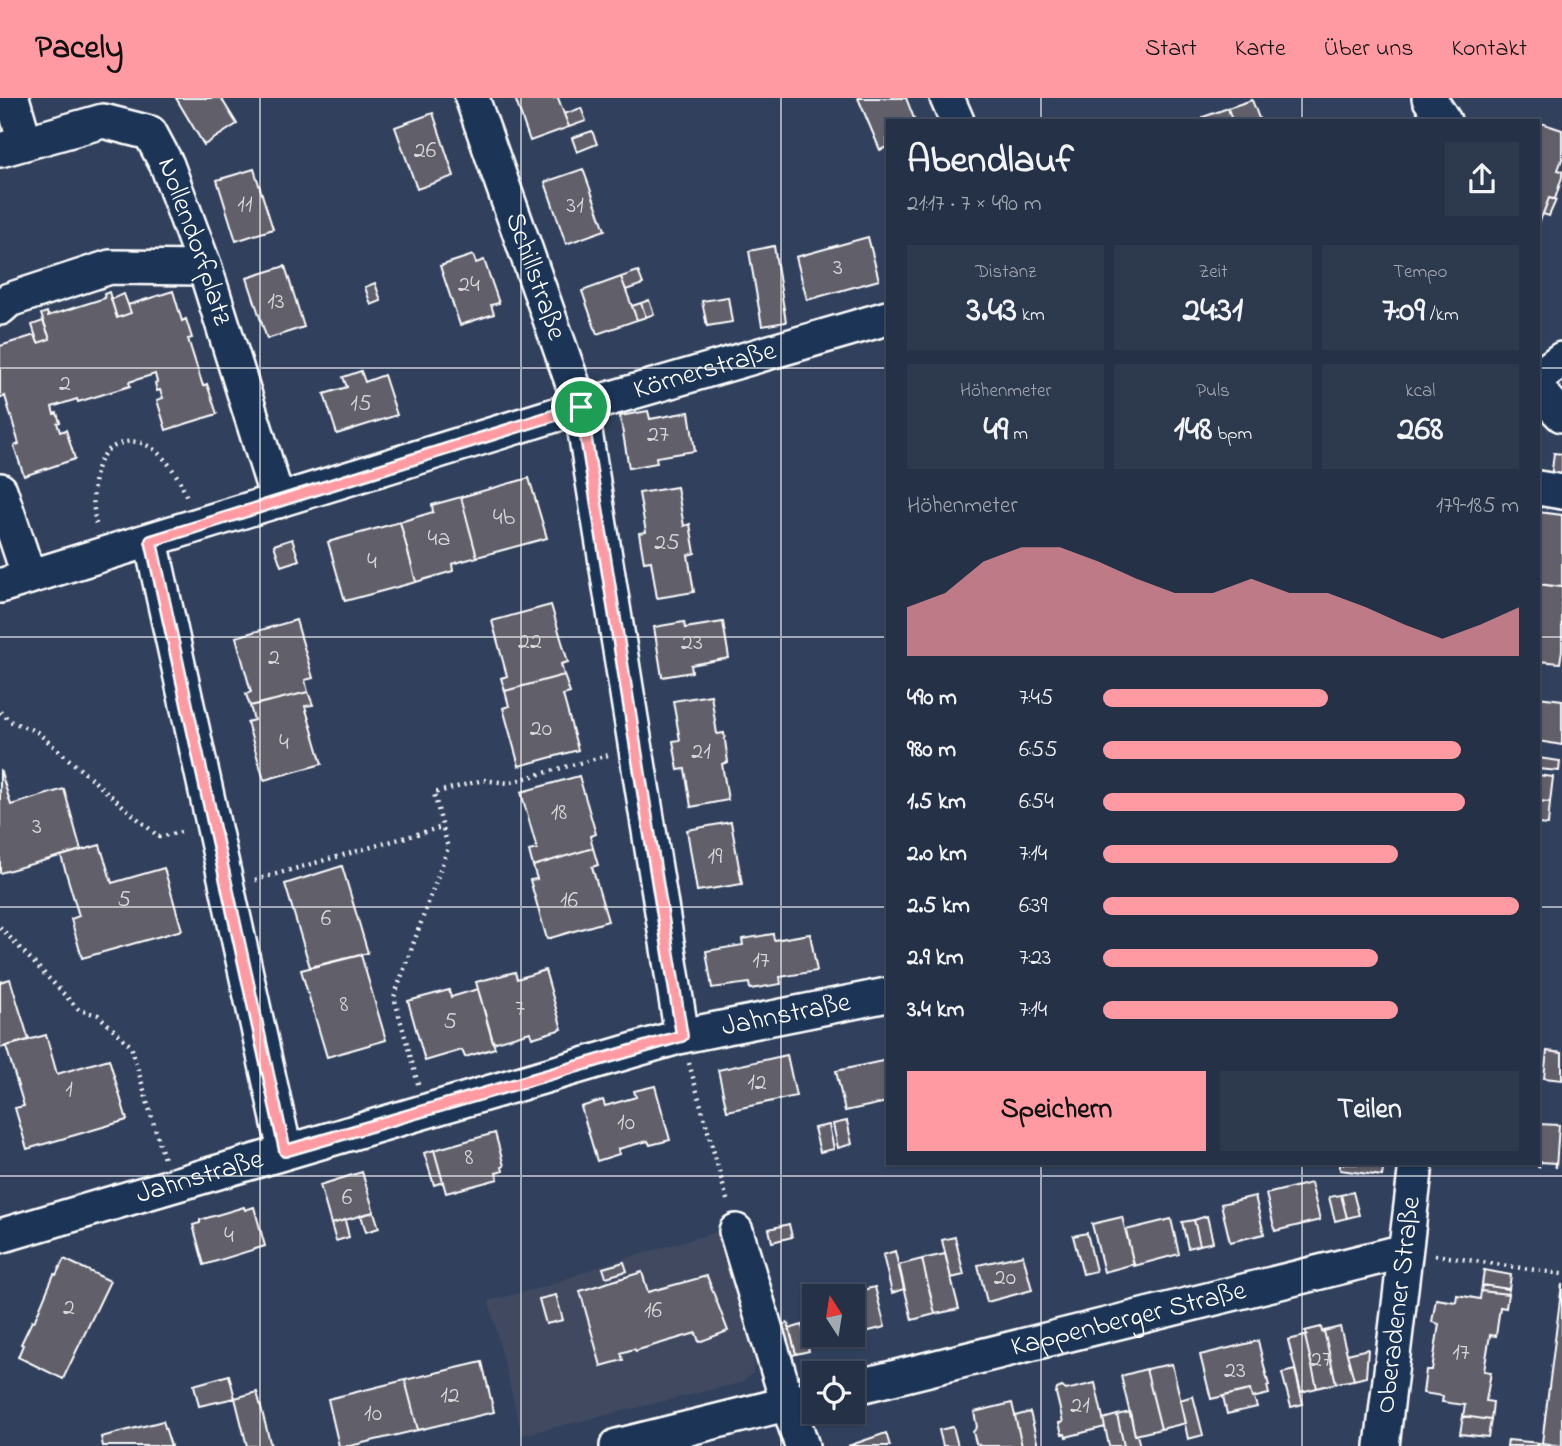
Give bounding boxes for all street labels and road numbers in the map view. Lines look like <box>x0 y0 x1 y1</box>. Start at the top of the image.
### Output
street label: Nollendorfplatz <box>146 152 242 331</box>
street label: Schillstraße <box>493 207 576 346</box>
street label: Körnerstraße <box>629 331 781 411</box>
street label: Jahnstraße <box>718 982 855 1048</box>
street label: Jahnstraße <box>131 1139 268 1216</box>
street label: Oberadener Straße <box>1366 1194 1432 1416</box>
street label: Kappenberger Straße <box>1007 1270 1251 1368</box>

